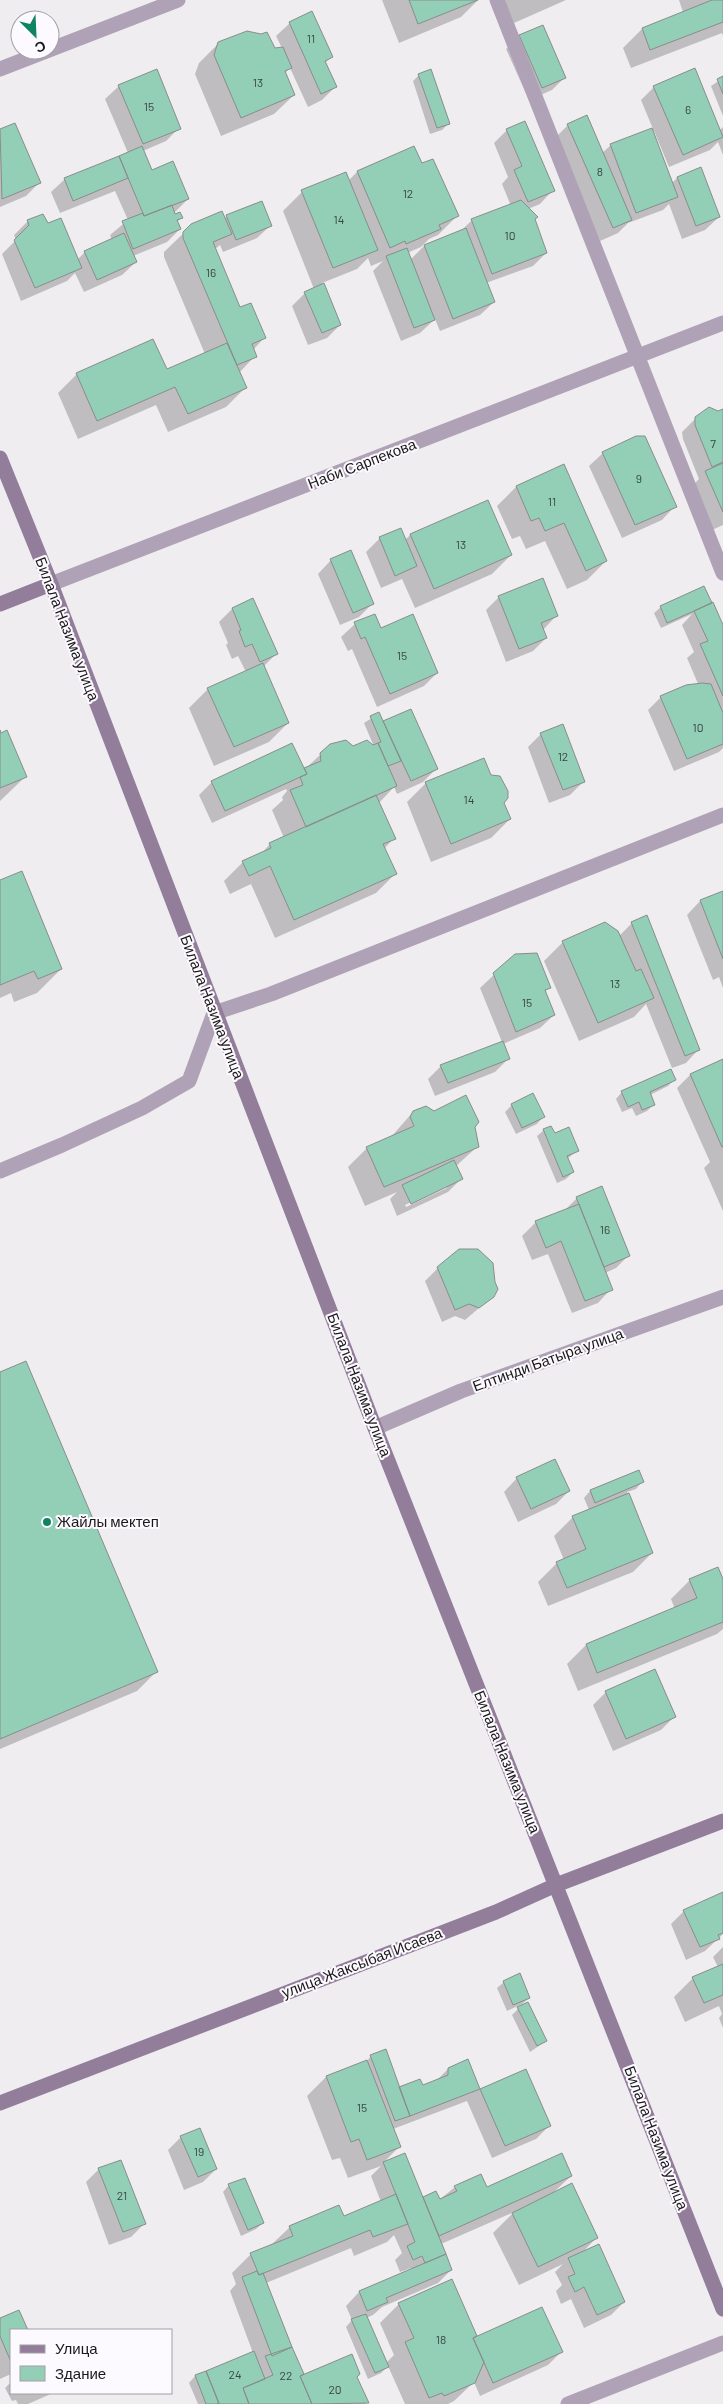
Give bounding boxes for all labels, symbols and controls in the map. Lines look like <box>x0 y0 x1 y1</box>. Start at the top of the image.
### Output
north arrow <box>10 10 60 60</box>
house number: 11 <box>307 31 315 45</box>
text: С <box>32 38 49 57</box>
house number: 13 <box>253 75 263 89</box>
house number: 15 <box>144 99 154 113</box>
house number: 6 <box>685 102 691 116</box>
house number: 8 <box>597 164 603 178</box>
house number: 12 <box>403 186 413 200</box>
house number: 14 <box>334 212 344 226</box>
house number: 10 <box>505 228 515 242</box>
house number: 16 <box>206 265 216 279</box>
street label: Наби Сарпекова <box>305 434 419 492</box>
house number: 7 <box>710 436 716 450</box>
house number: 9 <box>636 471 642 485</box>
house number: 11 <box>548 494 556 508</box>
house number: 13 <box>456 537 466 551</box>
street label: Билала Назима улица <box>32 554 104 704</box>
house number: 15 <box>397 648 407 662</box>
house number: 10 <box>693 720 703 734</box>
house number: 12 <box>558 749 568 763</box>
house number: 14 <box>464 792 474 806</box>
street label: Билала Назима улица <box>177 932 249 1082</box>
house number: 13 <box>610 976 620 990</box>
house number: 15 <box>522 995 532 1009</box>
house number: 16 <box>600 1222 610 1236</box>
street label: Билала Назима улица <box>324 1310 396 1460</box>
street label: Елтинди Батыра улица <box>470 1323 626 1395</box>
place label: Жайлы мектеп <box>57 1512 159 1530</box>
marker: Жайлы мектеп <box>41 1516 53 1528</box>
street label: Билала Назима улица <box>471 1688 545 1836</box>
street label: улица Жаксыбая Исаева <box>279 1923 445 2001</box>
street label: Билала Назима улица <box>621 2063 693 2213</box>
house number: 15 <box>357 2100 367 2114</box>
house number: 19 <box>194 2144 204 2158</box>
house number: 21 <box>117 2188 127 2202</box>
legend <box>10 2329 172 2394</box>
house number: 18 <box>436 2332 446 2346</box>
text: Улица <box>55 2339 98 2357</box>
text: Здание <box>55 2364 106 2382</box>
house number: 24 <box>228 2367 242 2381</box>
house number: 22 <box>280 2368 292 2382</box>
house number: 20 <box>328 2382 342 2396</box>

